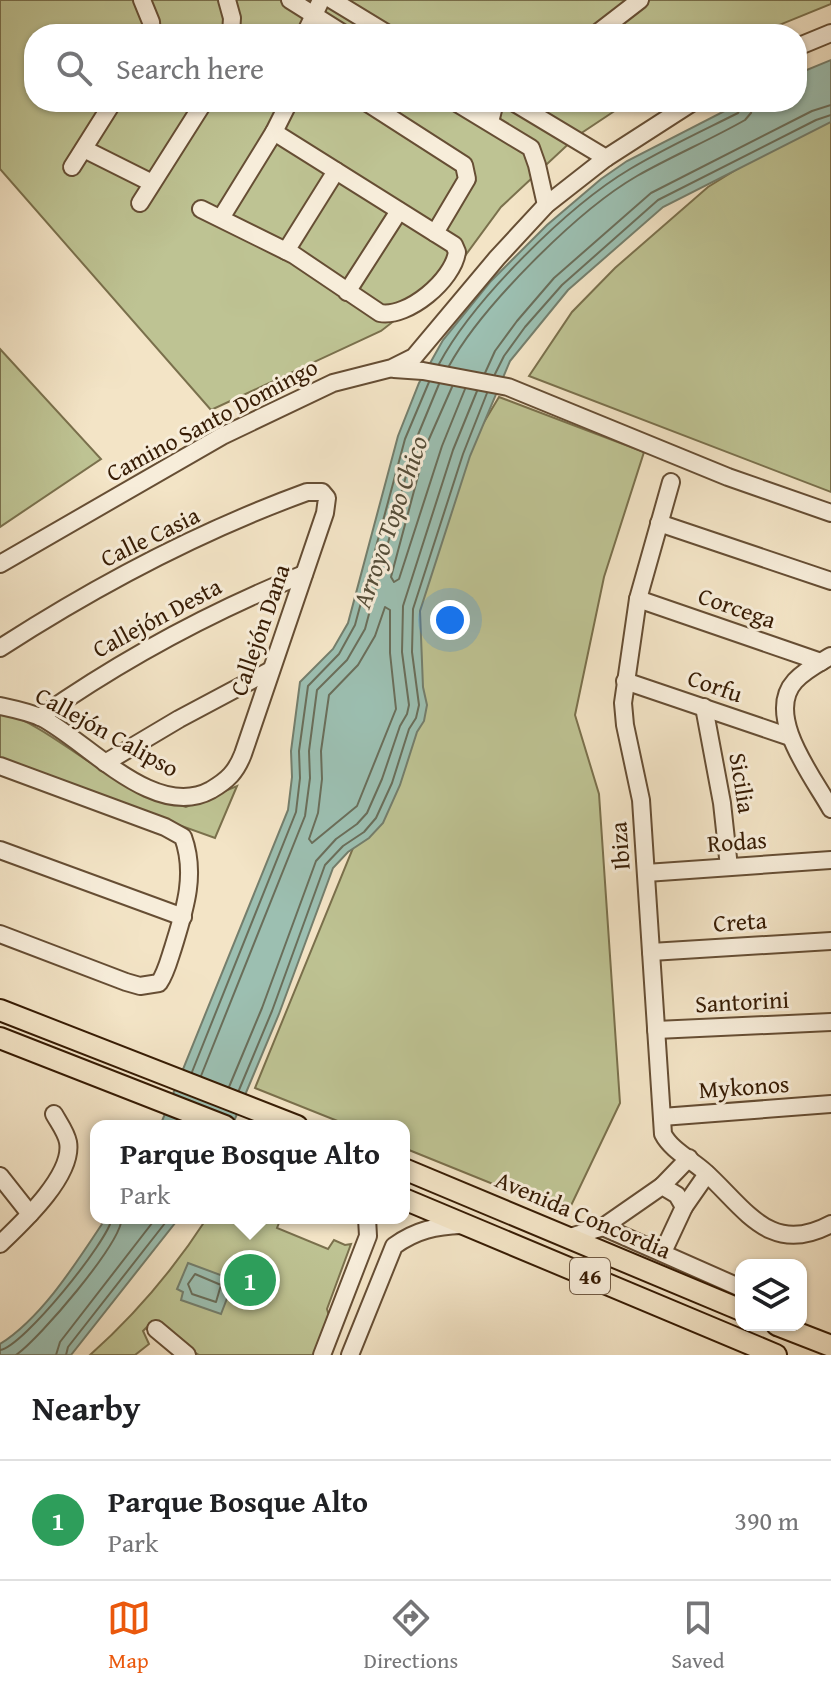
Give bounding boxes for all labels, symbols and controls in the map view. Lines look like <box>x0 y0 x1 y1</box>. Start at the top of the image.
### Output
search box <box>24 24 807 112</box>
icon: search <box>52 46 96 90</box>
text: Search here <box>116 46 264 90</box>
street label: Camino Santo Domingo <box>100 349 324 490</box>
water label: Arroyo Topo Chico <box>341 430 437 614</box>
street label: Calle Casia <box>94 497 206 576</box>
street label: Callejón Dana <box>221 559 299 700</box>
street label: Callejón Desta <box>86 569 228 666</box>
street label: Corcega <box>694 578 781 637</box>
your location <box>430 600 470 640</box>
street label: Corfu <box>683 660 747 711</box>
street label: Callejón Calipso <box>29 678 185 785</box>
street label: Sicilia <box>720 750 765 816</box>
street label: Ibiza <box>600 820 639 871</box>
street label: Rodas <box>706 822 768 861</box>
street label: Creta <box>712 902 769 941</box>
street label: Santorini <box>694 982 790 1021</box>
street label: Mykonos <box>697 1066 790 1107</box>
popup <box>90 1120 410 1224</box>
text: Parque Bosque Alto <box>120 1131 380 1175</box>
street label: Avenida Concordia <box>490 1162 677 1268</box>
text: Park <box>120 1175 170 1214</box>
pin: 1 <box>224 1250 276 1310</box>
road number: 46 <box>570 1258 610 1294</box>
map controls <box>735 1259 807 1331</box>
button: layers <box>735 1259 807 1331</box>
text: Nearby <box>32 1383 141 1432</box>
text: Parque Bosque Alto <box>108 1479 368 1523</box>
text: 1 <box>51 1501 65 1540</box>
text: 390 m <box>734 1501 799 1540</box>
text: Park <box>108 1523 158 1562</box>
tab: Map <box>107 1596 151 1676</box>
tab: Directions <box>364 1596 458 1676</box>
tab: Saved <box>671 1596 724 1676</box>

